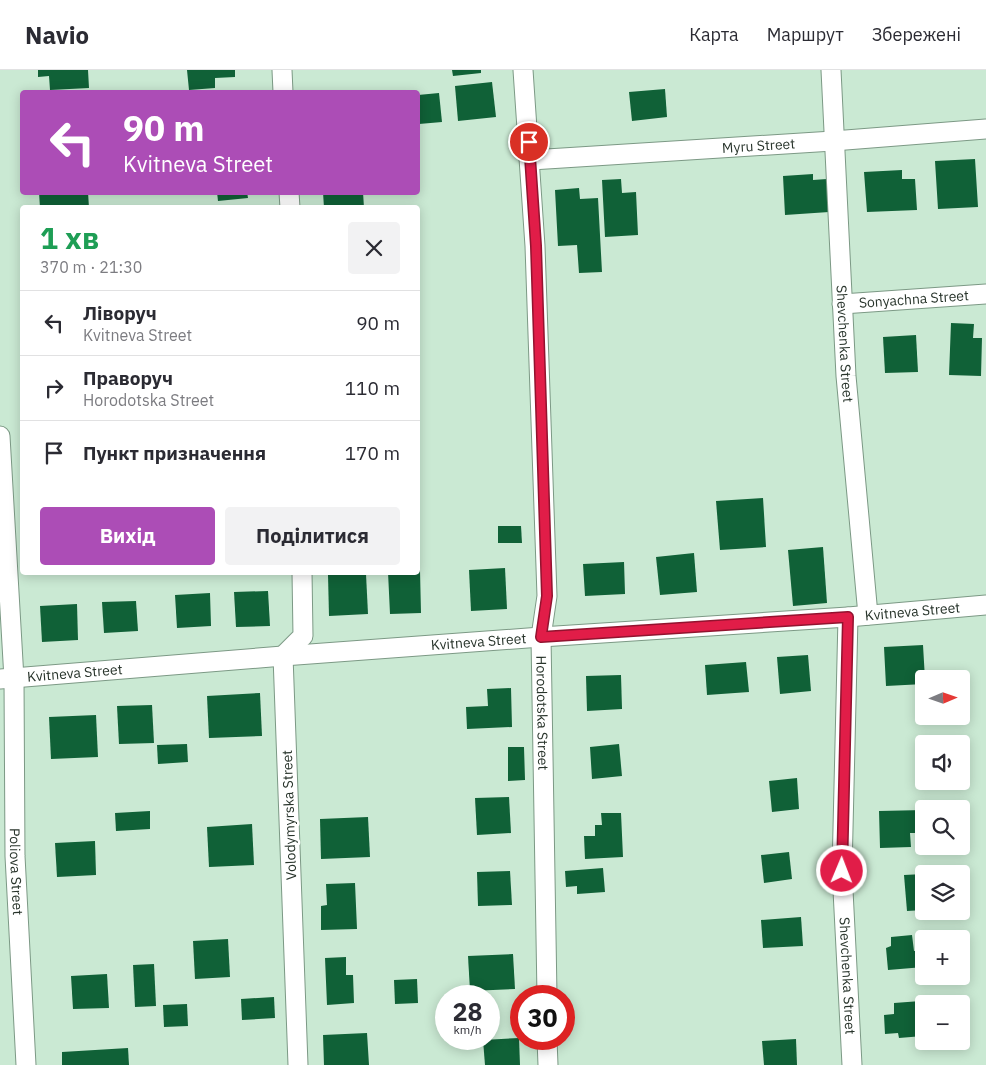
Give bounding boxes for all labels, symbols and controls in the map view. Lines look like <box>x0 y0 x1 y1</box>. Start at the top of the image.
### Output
text: Navio <box>25 19 89 51</box>
text: Карта <box>689 23 739 46</box>
text: Маршрут <box>767 23 844 46</box>
text: Збережені <box>872 23 961 46</box>
text: 90 m <box>123 105 205 151</box>
icon: left <box>40 110 105 175</box>
pin <box>508 121 550 163</box>
icon: arrive <box>515 128 543 156</box>
street label: Myru Street <box>721 134 796 157</box>
text: Kvitneva Street <box>123 149 273 178</box>
text: 1 хв <box>40 218 99 257</box>
button: close <box>348 222 400 274</box>
text: 370 m · 21:30 <box>40 257 142 277</box>
street label: Shevchenka Street <box>833 284 857 403</box>
street label: Sonyachna Street <box>858 286 970 312</box>
text: Ліворуч <box>83 301 157 325</box>
icon: left <box>40 309 68 337</box>
text: 90 m <box>356 311 400 335</box>
text: Kvitneva Street <box>83 325 192 345</box>
text: Праворуч <box>83 366 173 390</box>
icon: right <box>40 374 68 402</box>
text: 110 m <box>345 376 400 400</box>
text: Horodotska Street <box>83 390 214 410</box>
icon: arrive <box>40 439 68 467</box>
text: Пункт призначення <box>83 441 266 465</box>
text: 170 m <box>345 441 400 465</box>
button: Вихід <box>40 507 215 565</box>
button: Поділитися <box>225 507 400 565</box>
street label: Kvitneva Street <box>864 598 961 625</box>
street label: Kvitneva Street <box>430 629 527 654</box>
street label: Horodotska Street <box>532 655 552 771</box>
street label: Kvitneva Street <box>26 660 123 686</box>
north arrow <box>915 670 970 725</box>
map controls <box>915 670 970 1050</box>
button: sound <box>915 735 970 790</box>
street label: Volodymyrska Street <box>278 750 300 880</box>
button: search <box>915 800 970 855</box>
street label: Poliova Street <box>6 828 27 916</box>
position arrow <box>815 844 867 896</box>
button: layers <box>915 865 970 920</box>
street label: Shevchenka Street <box>835 917 859 1035</box>
button: + <box>915 930 970 985</box>
speed limit sign: 30 <box>510 985 575 1050</box>
text: 28 <box>452 995 483 1028</box>
button: − <box>915 995 970 1050</box>
text: km/h <box>453 1022 482 1037</box>

